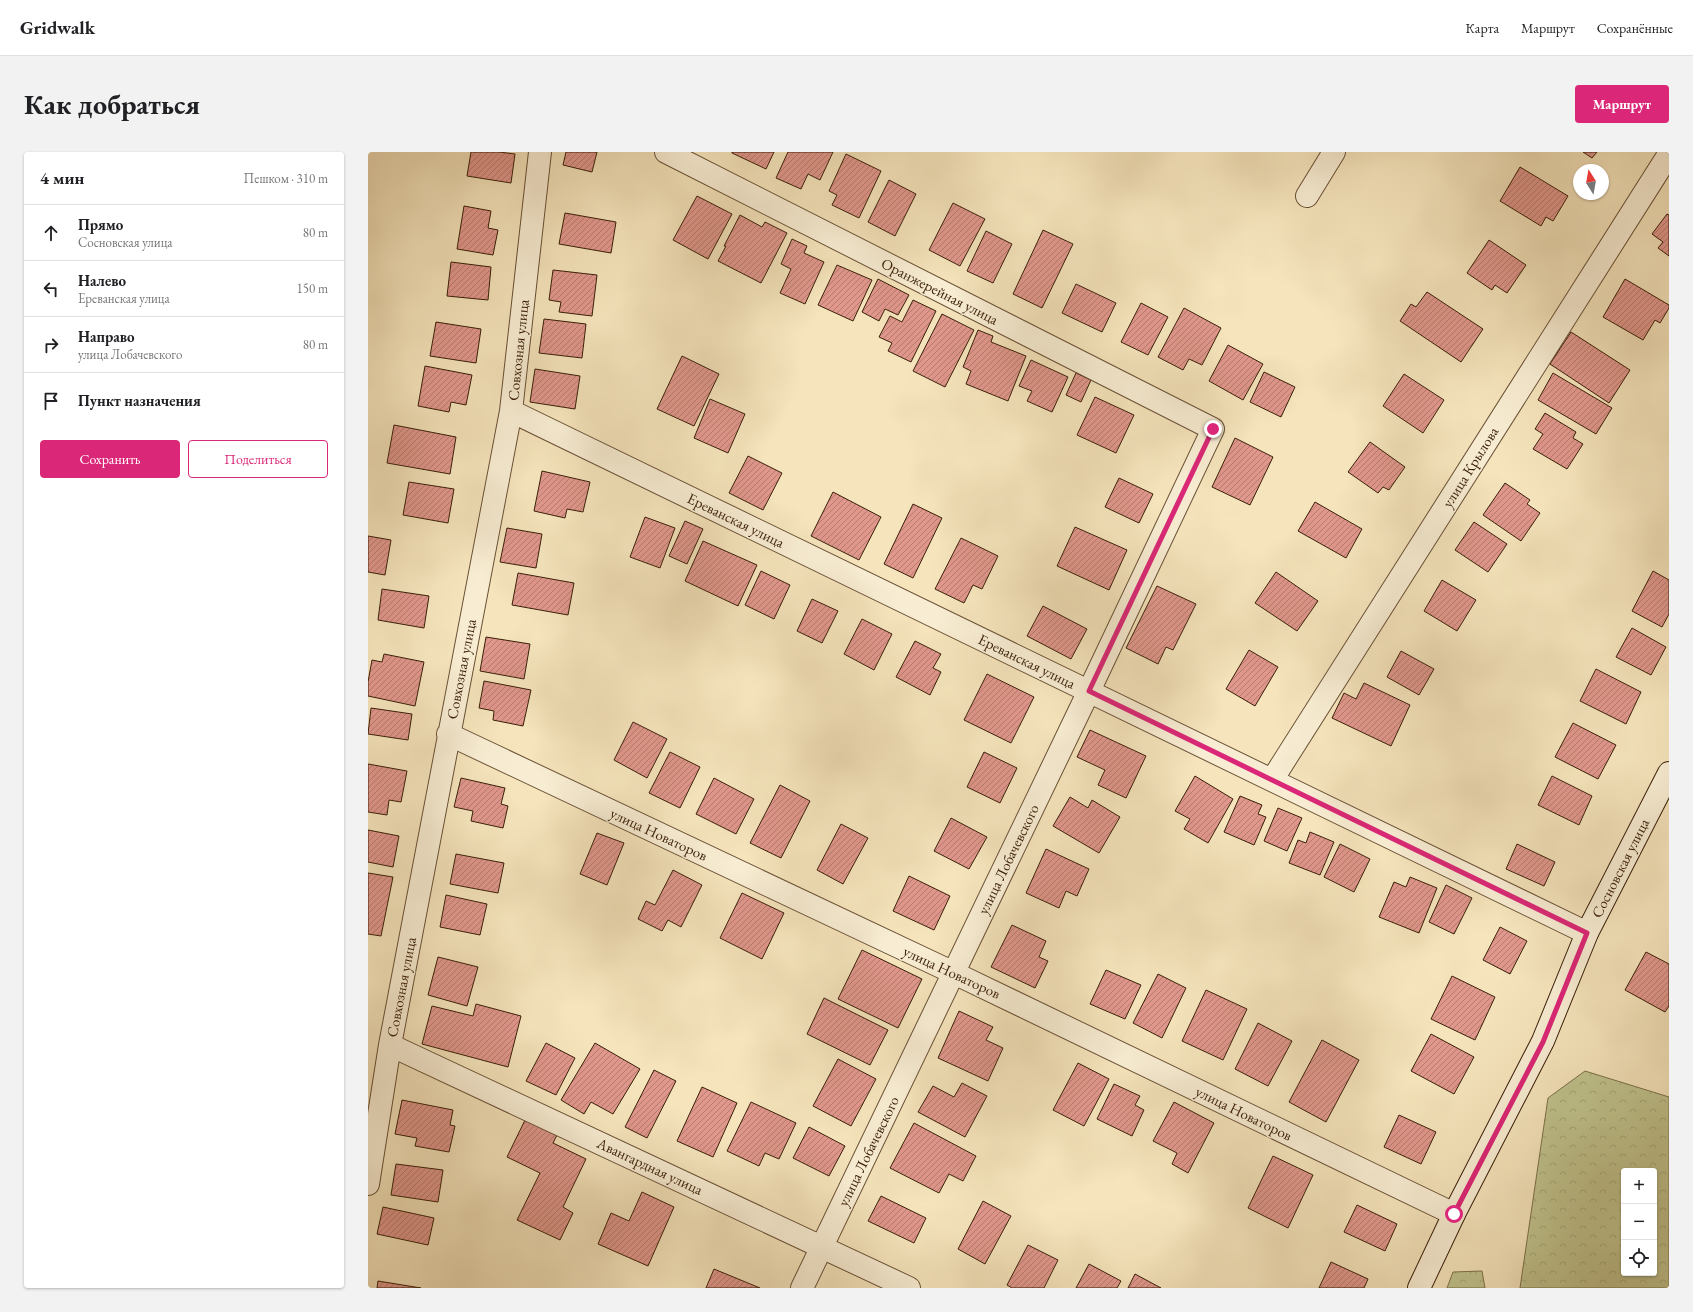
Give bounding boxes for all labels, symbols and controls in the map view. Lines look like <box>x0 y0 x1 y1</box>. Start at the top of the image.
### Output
text: Gridwalk <box>20 15 95 40</box>
text: Карта <box>1466 19 1499 37</box>
text: Маршрут <box>1521 19 1575 37</box>
text: Сохранённые <box>1597 19 1673 37</box>
button: Маршрут <box>1575 85 1669 123</box>
text: Как добраться <box>24 86 200 122</box>
north arrow <box>1573 164 1609 200</box>
text: 4 мин <box>40 167 84 189</box>
text: Пешком · 310 m <box>244 170 328 187</box>
text: Прямо <box>78 215 123 234</box>
icon: ahead <box>40 222 62 244</box>
text: 80 m <box>303 224 328 241</box>
text: Сосновская улица <box>78 234 173 251</box>
street label: Оранжерейная улица <box>878 253 1002 329</box>
text: Налево <box>78 271 126 290</box>
icon: left <box>40 278 62 300</box>
text: 150 m <box>297 280 328 297</box>
text: Ереванская улица <box>78 290 170 307</box>
street label: Совхозная улица <box>503 298 533 402</box>
text: Направо <box>78 327 135 346</box>
icon: right <box>40 334 62 356</box>
text: 80 m <box>303 336 328 353</box>
text: улица Лобачевского <box>78 346 182 363</box>
icon: arrive <box>40 390 62 412</box>
text: Пункт назначения <box>78 391 201 410</box>
route end <box>1204 420 1222 438</box>
street label: улица Крылова <box>1438 423 1502 511</box>
button: Сохранить <box>40 440 180 478</box>
button: Поделиться <box>188 440 328 478</box>
street label: Ереванская улица <box>684 488 788 552</box>
street label: Совхозная улица <box>442 617 480 721</box>
street label: Ереванская улица <box>975 629 1079 693</box>
street label: улица Лобачевского <box>973 801 1043 917</box>
street label: улица Новаторов <box>607 803 711 865</box>
street label: Сосновская улица <box>1587 815 1653 921</box>
street label: Совхозная улица <box>382 935 420 1039</box>
street label: улица Новаторов <box>900 941 1004 1003</box>
street label: улица Новаторов <box>1193 1081 1295 1145</box>
street label: улица Лобачевского <box>833 1093 903 1209</box>
street label: Авангардная улица <box>593 1133 706 1199</box>
map controls <box>1621 1168 1657 1276</box>
button: + <box>1621 1168 1657 1204</box>
button: − <box>1621 1204 1657 1240</box>
route start <box>1445 1205 1463 1223</box>
button: locate <box>1621 1240 1657 1276</box>

